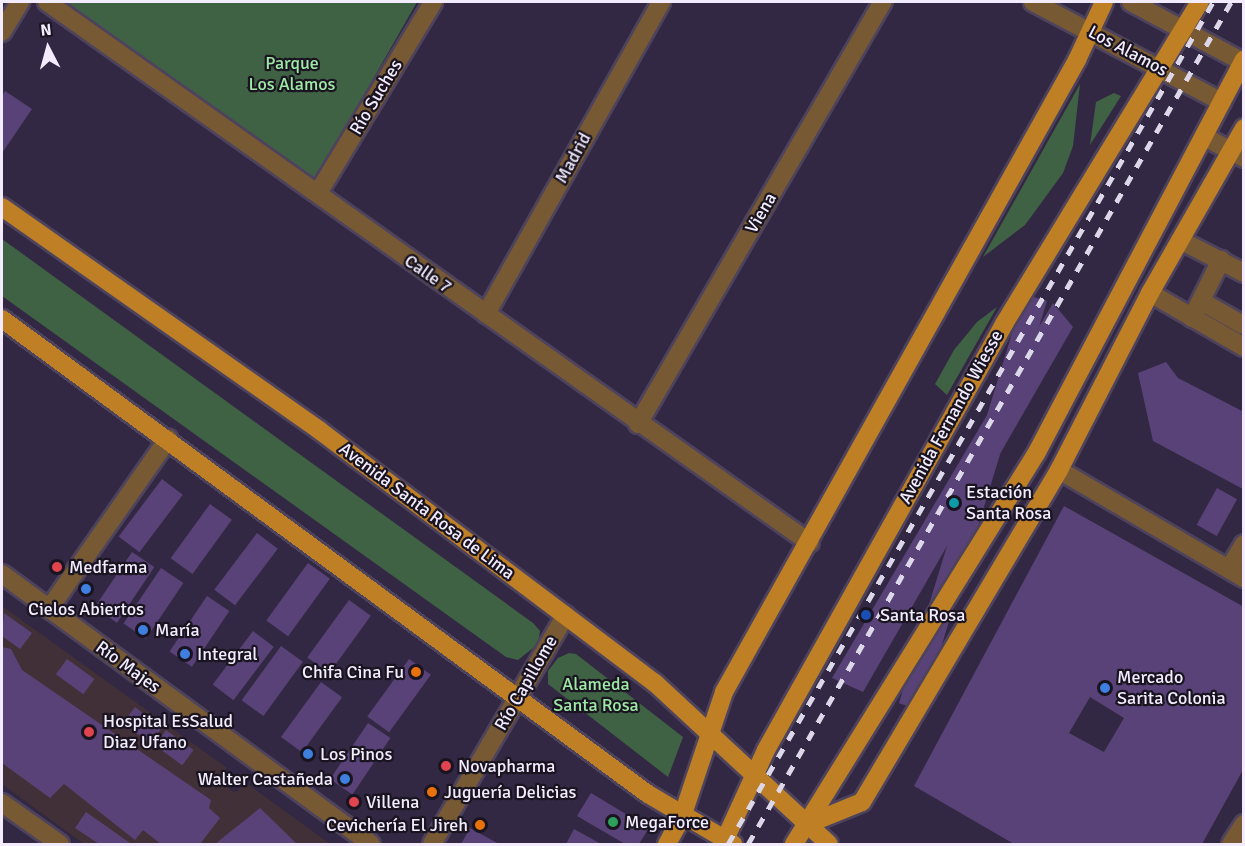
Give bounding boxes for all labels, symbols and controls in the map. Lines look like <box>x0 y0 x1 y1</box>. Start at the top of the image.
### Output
north arrow <box>18 18 78 78</box>
text: N <box>40 20 53 41</box>
street label: Los Alamos <box>1085 21 1171 81</box>
park label: Parque Los Alamos <box>249 53 335 96</box>
street label: Río Suches <box>345 55 407 139</box>
street label: Madrid <box>550 129 596 187</box>
street label: Viena <box>741 189 781 237</box>
street label: Calle 7 <box>400 250 456 298</box>
street label: Avenida Fernando Wiesse <box>894 326 1008 508</box>
street label: Avenida Santa Rosa de Lima <box>335 438 519 584</box>
place label: Estación Santa Rosa <box>966 482 1051 524</box>
marker: Estación Santa Rosa <box>947 496 961 510</box>
place label: Medfarma <box>69 556 147 578</box>
marker: Medfarma <box>50 560 64 574</box>
marker: Cielos Abiertos <box>79 582 93 596</box>
place label: Cielos Abiertos <box>28 598 144 620</box>
place label: Santa Rosa <box>880 604 965 626</box>
marker: Santa Rosa <box>857 606 875 624</box>
place label: María <box>155 619 200 641</box>
marker: María <box>136 623 150 637</box>
street label: Río Capillome <box>490 632 562 734</box>
street label: Río Majes <box>91 636 165 698</box>
place label: Integral <box>197 643 258 665</box>
marker: Integral <box>178 647 192 661</box>
place label: Chifa Cina Fu <box>302 661 404 683</box>
marker: Chifa Cina Fu <box>409 665 423 679</box>
place label: Mercado Sarita Colonia <box>1117 667 1226 710</box>
park label: Alameda Santa Rosa <box>553 674 639 716</box>
marker: Mercado Sarita Colonia <box>1098 681 1112 695</box>
place label: Hospital EsSalud Diaz Ufano <box>103 711 233 754</box>
marker: Hospital EsSalud Diaz Ufano <box>80 723 98 741</box>
place label: Los Pinos <box>320 743 392 765</box>
marker: Los Pinos <box>301 747 315 761</box>
place label: Novapharma <box>458 755 555 777</box>
marker: Novapharma <box>439 759 453 773</box>
place label: Walter Castañeda <box>198 768 333 790</box>
marker: Walter Castañeda <box>338 772 352 786</box>
place label: Juguería Delicias <box>444 781 576 803</box>
marker: Juguería Delicias <box>425 785 439 799</box>
place label: Villena <box>366 791 419 813</box>
marker: Villena <box>347 795 361 809</box>
place label: MegaForce <box>625 811 709 833</box>
place label: Cevichería El Jireh <box>326 814 468 836</box>
marker: MegaForce <box>606 815 620 829</box>
marker: Cevichería El Jireh <box>473 818 487 832</box>

